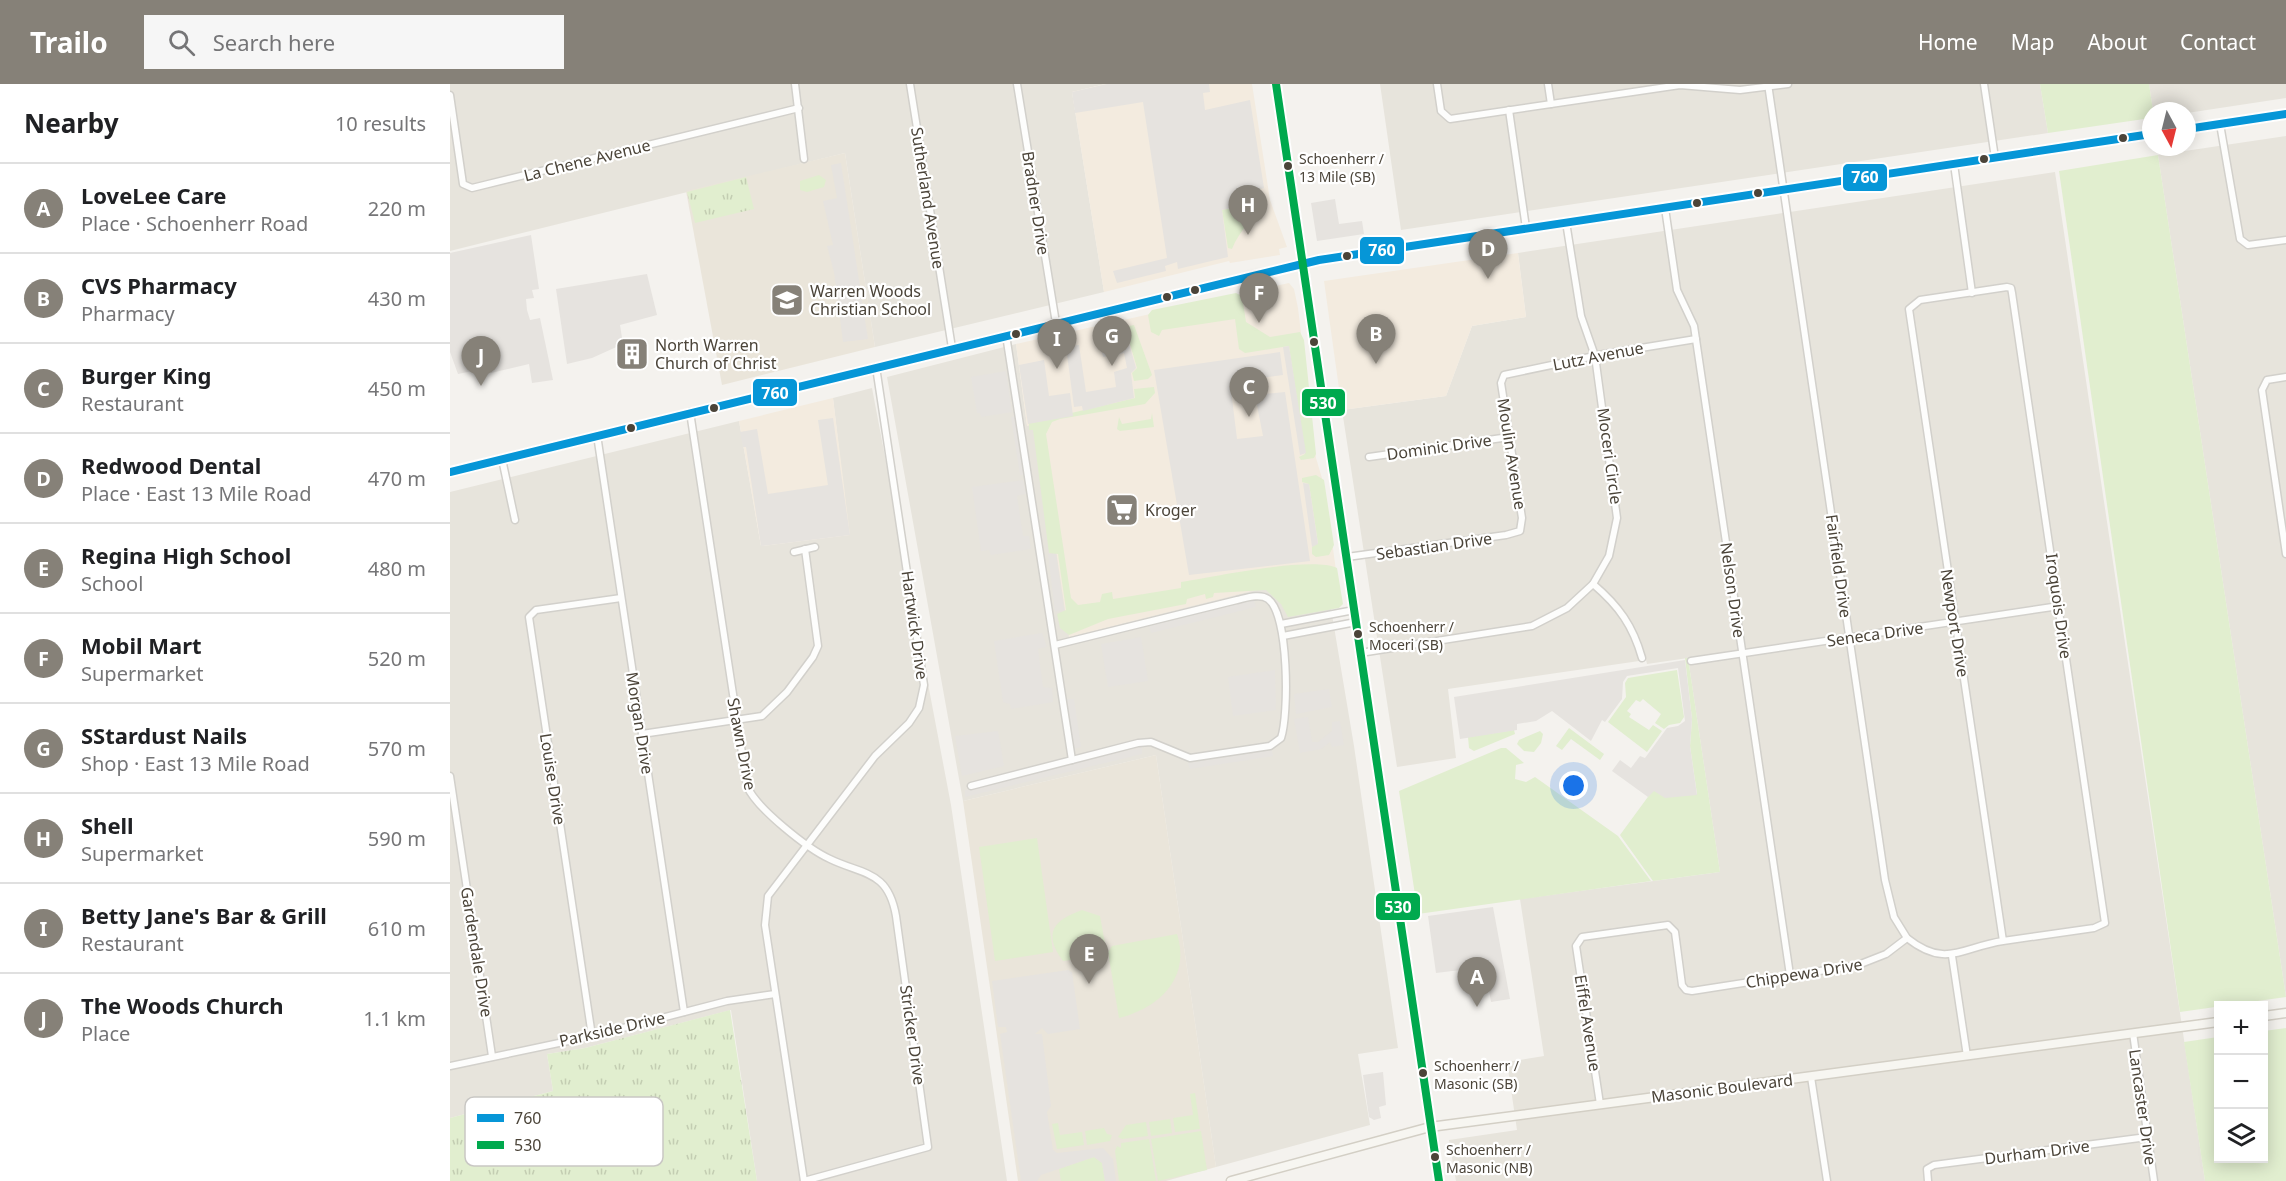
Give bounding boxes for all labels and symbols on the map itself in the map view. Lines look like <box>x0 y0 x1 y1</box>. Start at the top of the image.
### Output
north arrow <box>2142 102 2196 156</box>
street label: Sutherland Avenue <box>906 126 950 270</box>
unlabelled marker <box>2117 132 2129 144</box>
street label: La Chene Avenue <box>521 134 653 186</box>
place label: Schoenherr / 13 Mile (SB) <box>1299 149 1385 186</box>
street label: Bradner Drive <box>1017 150 1055 256</box>
unlabelled marker <box>1978 153 1990 165</box>
marker: Schoenherr / 13 Mile (SB) <box>1282 160 1294 172</box>
line badge: 760 <box>1842 163 1888 192</box>
text: 760 <box>1851 166 1879 188</box>
pin: H <box>1228 186 1268 235</box>
unlabelled marker <box>1752 187 1764 199</box>
unlabelled marker <box>1691 197 1703 209</box>
pin: D <box>1468 230 1508 279</box>
line badge: 760 <box>1359 236 1405 265</box>
text: 760 <box>1368 239 1396 261</box>
unlabelled marker <box>1341 250 1353 262</box>
pin: F <box>1240 274 1278 323</box>
place label: Warren Woods Christian School <box>810 280 931 320</box>
school or university icon: Warren Woods Christian School <box>769 282 805 318</box>
unlabelled marker <box>1189 284 1201 296</box>
unlabelled marker <box>1161 291 1173 303</box>
pin: B <box>1356 314 1396 364</box>
pin: G <box>1092 316 1132 366</box>
pin: I <box>1038 320 1076 369</box>
unlabelled marker <box>1010 328 1022 340</box>
place label: North Warren Church of Christ <box>655 334 777 374</box>
pin: J <box>462 336 501 386</box>
building icon: North Warren Church of Christ <box>614 336 650 372</box>
unlabelled marker <box>1308 336 1320 348</box>
street label: Lutz Avenue <box>1551 336 1645 376</box>
pin: C <box>1230 368 1268 417</box>
line badge: 760 <box>752 378 798 407</box>
text: 760 <box>761 382 789 404</box>
line badge: 530 <box>1301 388 1346 417</box>
text: 530 <box>1309 392 1337 414</box>
street label: Moulin Avenue <box>1492 397 1532 511</box>
unlabelled marker <box>708 402 720 414</box>
street label: Moceri Circle <box>1592 406 1628 506</box>
unlabelled marker <box>625 422 637 434</box>
street label: Dominic Drive <box>1385 429 1493 465</box>
supermarket icon: Kroger <box>1104 492 1140 528</box>
place label: Kroger <box>1145 499 1197 521</box>
street label: Fairfield Drive <box>1821 513 1857 619</box>
street label: Sebastian Drive <box>1375 527 1493 565</box>
street label: Nelson Drive <box>1715 541 1751 639</box>
street label: Iroquois Drive <box>2041 552 2077 660</box>
street label: Newport Drive <box>1936 567 1974 679</box>
street label: Hartwick Drive <box>896 569 934 681</box>
street label: Seneca Drive <box>1825 616 1925 652</box>
place label: Schoenherr / Moceri (SB) <box>1369 617 1455 654</box>
marker: Schoenherr / Moceri (SB) <box>1352 628 1364 640</box>
street label: Morgan Drive <box>621 670 659 776</box>
street label: Shawn Drive <box>722 696 762 792</box>
street label: Louise Drive <box>535 732 571 826</box>
your location <box>1559 771 1588 800</box>
street label: Gardendale Drive <box>456 885 498 1019</box>
line badge: 530 <box>1375 892 1421 921</box>
text: 530 <box>1384 896 1412 918</box>
pin: E <box>1070 934 1108 984</box>
street label: Chippewa Drive <box>1744 953 1864 993</box>
pin: A <box>1458 958 1496 1007</box>
street label: Eiffel Avenue <box>1570 973 1606 1073</box>
street label: Stricker Drive <box>895 984 931 1086</box>
street label: Parkside Drive <box>557 1006 667 1052</box>
street label: Lancaster Drive <box>2124 1048 2162 1166</box>
place label: Schoenherr / Masonic (SB) <box>1434 1056 1520 1093</box>
marker: Schoenherr / Masonic (SB) <box>1417 1067 1429 1079</box>
street label: Masonic Boulevard <box>1650 1068 1794 1108</box>
legend <box>465 1097 663 1166</box>
text: 760 <box>514 1107 541 1129</box>
text: 530 <box>514 1134 541 1156</box>
street label: Durham Drive <box>1983 1135 2091 1169</box>
place label: Schoenherr / Masonic (NB) <box>1446 1140 1533 1177</box>
marker: Schoenherr / Masonic (NB) <box>1429 1151 1441 1163</box>

